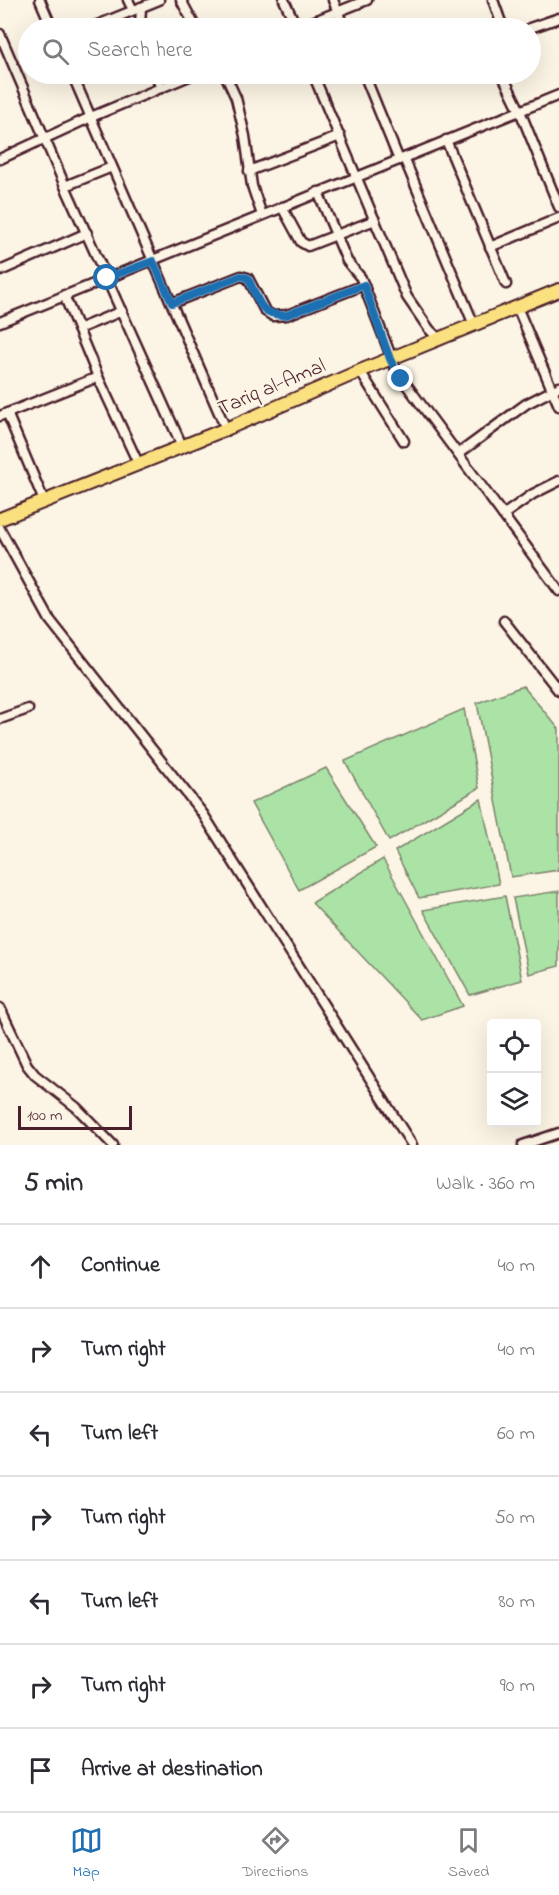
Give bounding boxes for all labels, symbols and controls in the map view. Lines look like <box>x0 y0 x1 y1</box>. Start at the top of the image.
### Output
search box <box>18 18 541 84</box>
icon: search <box>39 35 72 68</box>
text: Search here <box>87 35 192 67</box>
route start <box>93 264 119 290</box>
street label: Tariq al-Amal <box>213 352 331 424</box>
route end <box>387 365 413 391</box>
map controls <box>487 1019 541 1127</box>
button: locate <box>487 1019 541 1073</box>
button: layers <box>487 1073 541 1127</box>
scale bar <box>18 1103 132 1130</box>
text: 100 m <box>27 1104 62 1128</box>
text: 5 min <box>24 1165 83 1203</box>
text: Walk · 360 m <box>436 1170 535 1199</box>
icon: ahead <box>24 1250 57 1283</box>
text: Continue <box>81 1250 160 1282</box>
text: 40 m <box>498 1252 535 1281</box>
icon: right <box>24 1334 57 1367</box>
text: Turn right <box>81 1334 166 1366</box>
text: 40 m <box>498 1336 535 1365</box>
icon: left <box>24 1418 57 1451</box>
text: Turn left <box>81 1418 158 1450</box>
text: 60 m <box>497 1420 535 1449</box>
icon: right <box>24 1502 57 1535</box>
text: Turn right <box>81 1502 166 1534</box>
text: 50 m <box>494 1504 535 1533</box>
icon: left <box>24 1586 57 1619</box>
text: Turn left <box>81 1586 158 1618</box>
text: 80 m <box>498 1588 535 1617</box>
icon: right <box>24 1670 57 1703</box>
text: Turn right <box>81 1670 166 1702</box>
text: 90 m <box>500 1672 535 1701</box>
icon: arrive <box>24 1754 57 1787</box>
text: Arrive at destination <box>81 1754 263 1786</box>
tab: Map <box>70 1824 103 1884</box>
tab: Directions <box>242 1824 308 1884</box>
tab: Saved <box>448 1824 489 1884</box>

